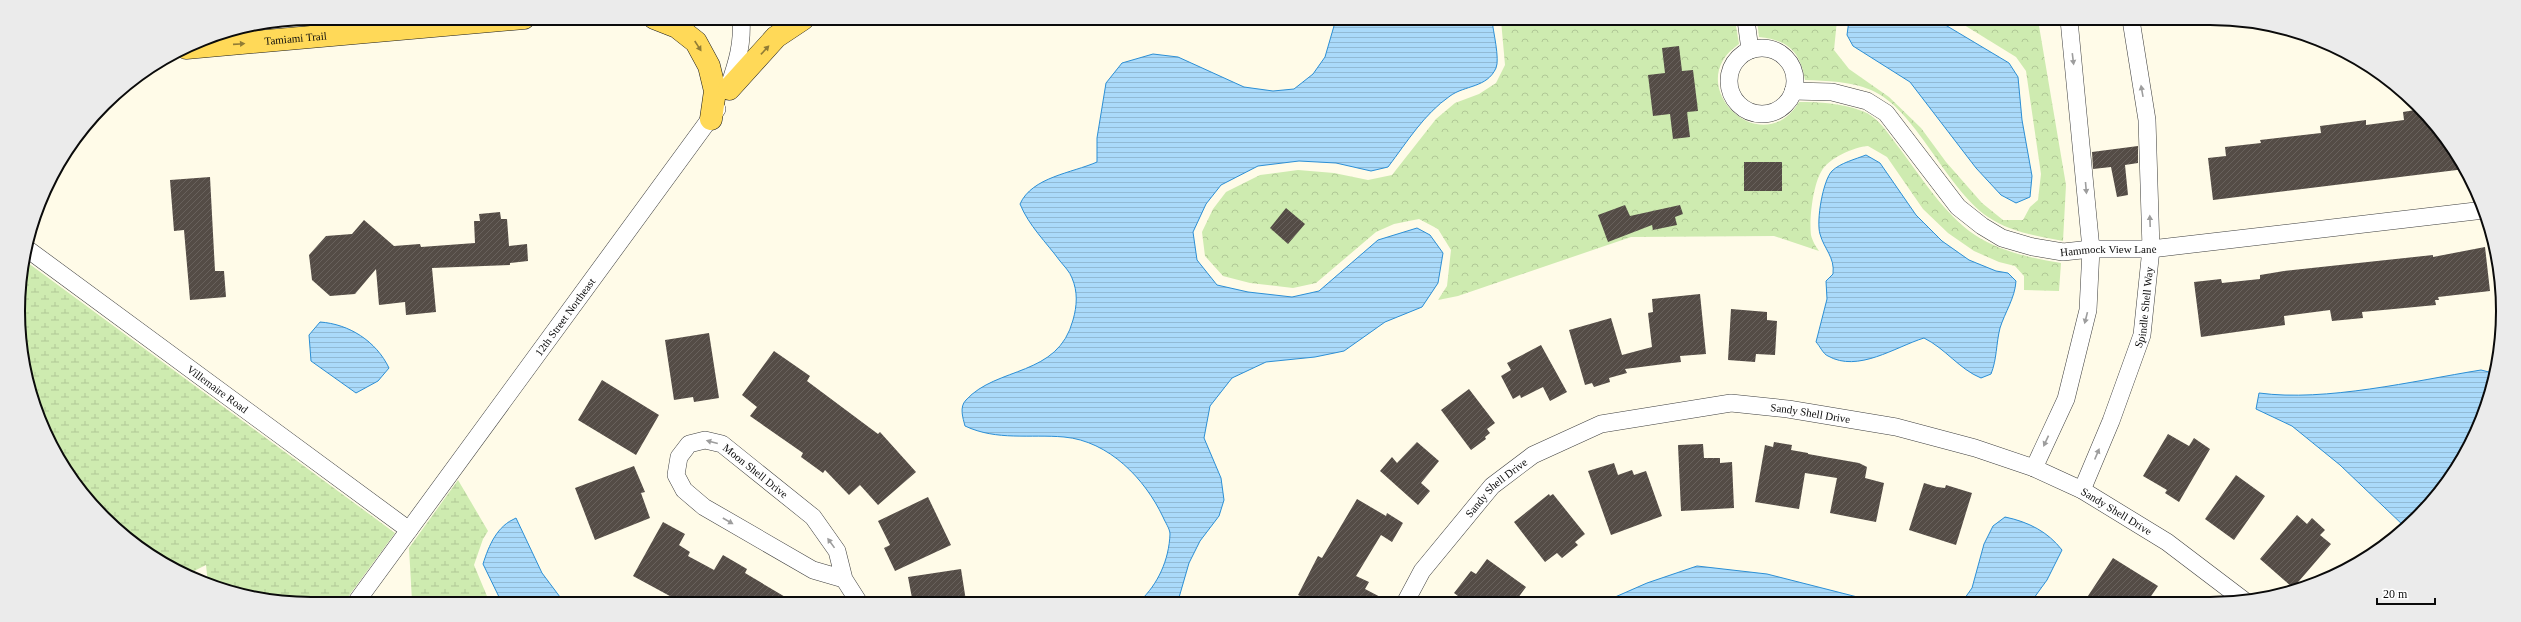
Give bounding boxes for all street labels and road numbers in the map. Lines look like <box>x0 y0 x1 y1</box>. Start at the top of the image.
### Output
street label: Tamiami Trail <box>264 30 327 47</box>
street label: Hammock View Lane <box>2060 242 2157 258</box>
street label: Spindle Shell Way <box>2132 266 2155 349</box>
street label: 12th Street Northeast <box>532 276 597 358</box>
street label: Villemaire Road <box>185 363 251 416</box>
street label: Sandy Shell Drive <box>1770 401 1851 425</box>
street label: Moon Shell Drive <box>721 441 790 501</box>
street label: Sandy Shell Drive <box>1463 456 1529 520</box>
street label: Sandy Shell Drive <box>2079 485 2154 537</box>

